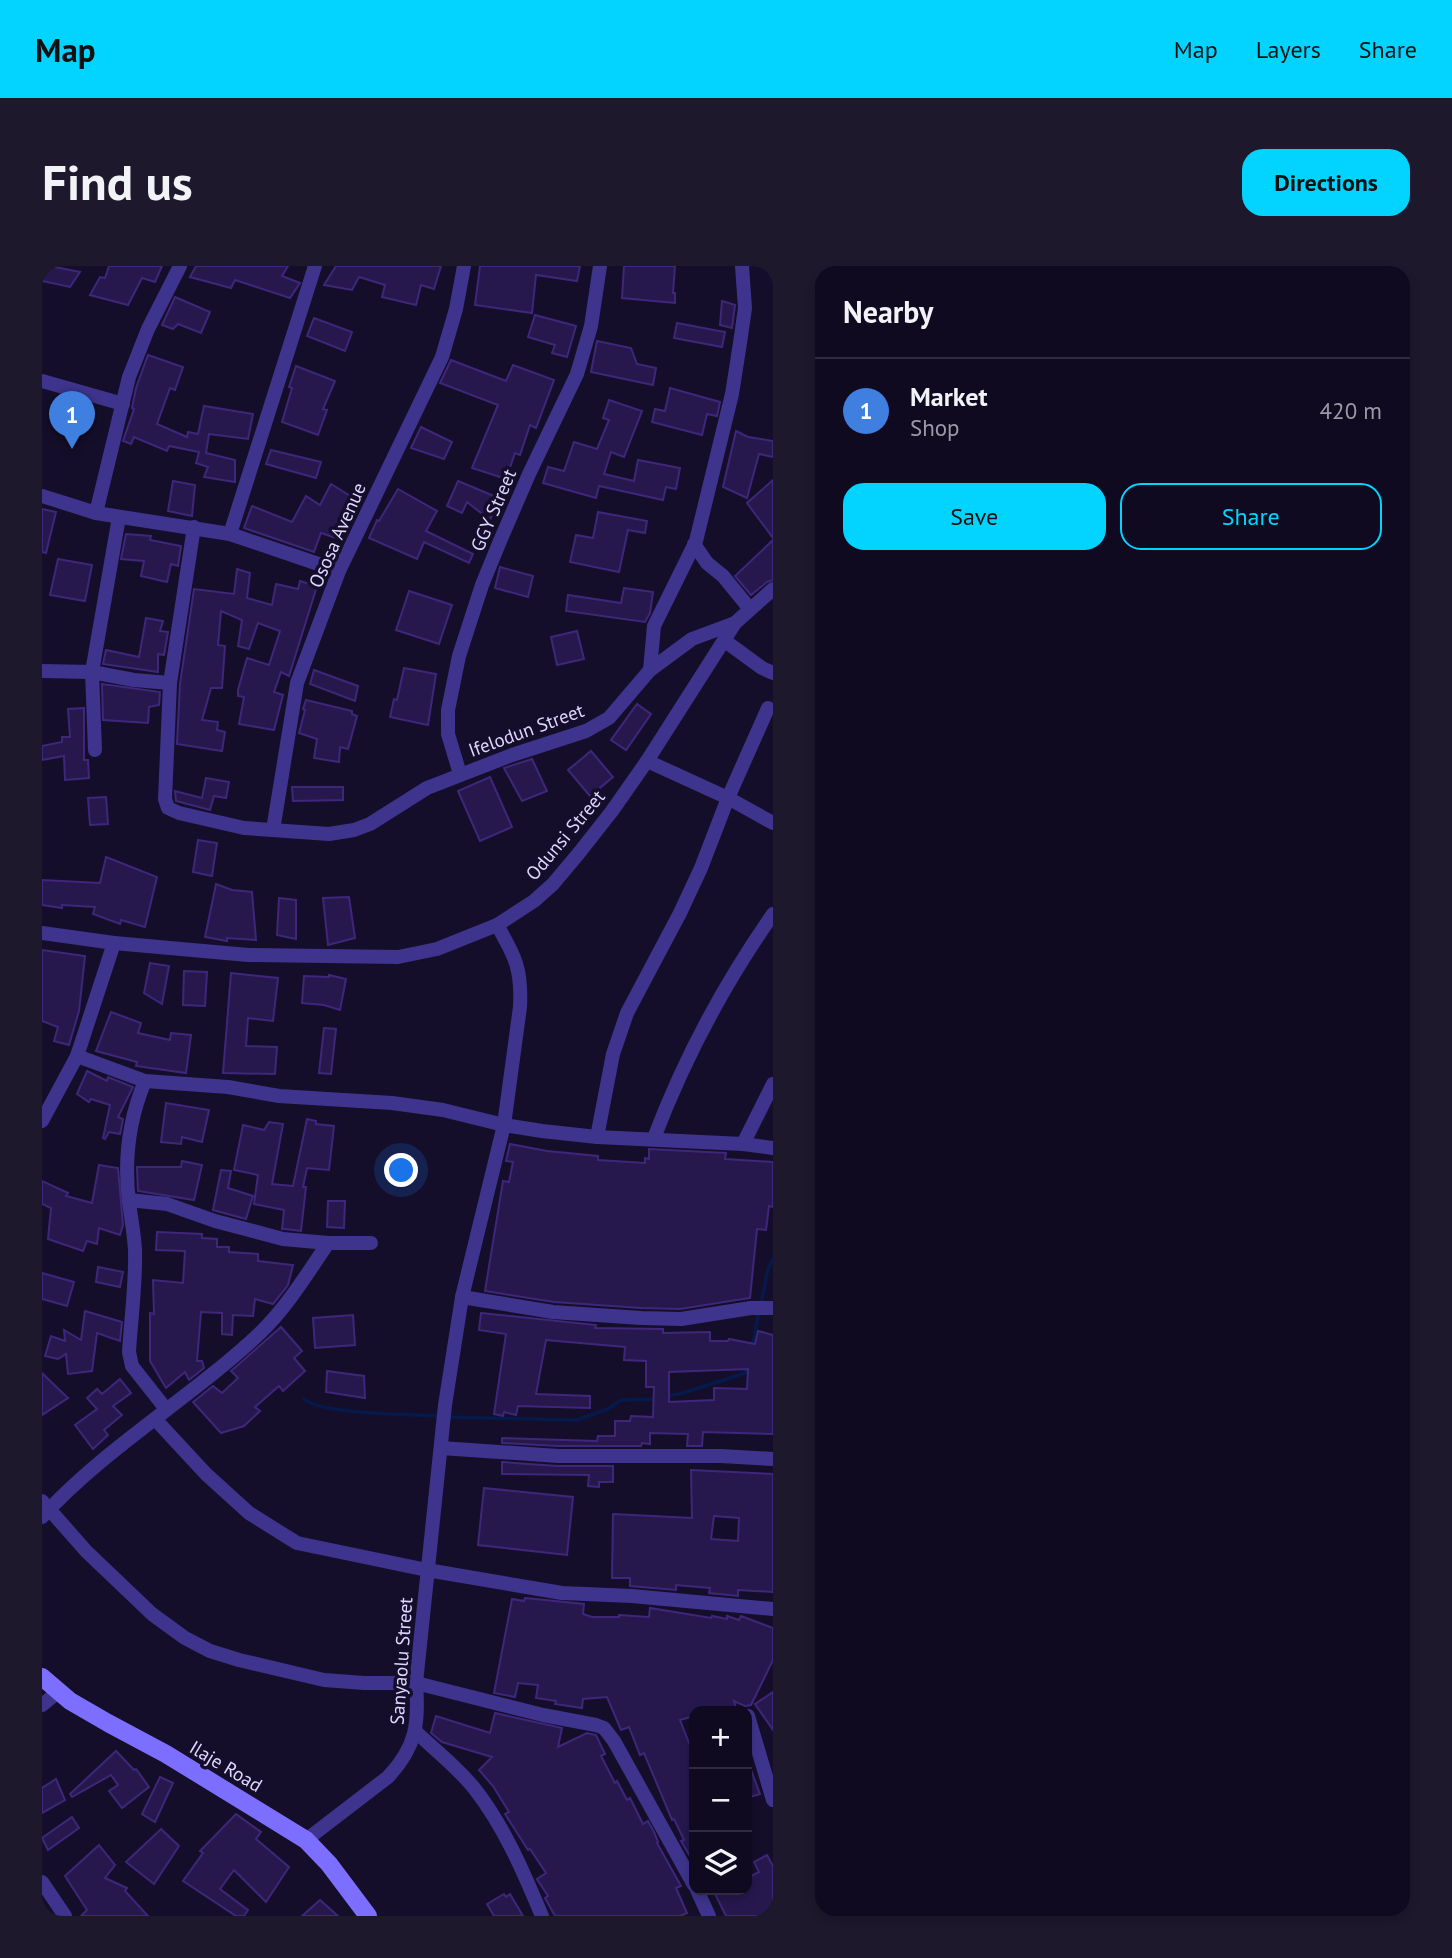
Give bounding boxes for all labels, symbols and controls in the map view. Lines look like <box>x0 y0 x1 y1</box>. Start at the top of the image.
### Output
text: Map <box>35 28 96 71</box>
text: Map <box>1174 34 1218 65</box>
text: Layers <box>1256 34 1321 65</box>
text: Share <box>1359 34 1417 65</box>
button: Directions <box>1242 149 1410 216</box>
text: Find us <box>42 150 193 214</box>
text: Nearby <box>843 292 933 331</box>
text: Market <box>910 380 988 413</box>
pin: 1 <box>49 391 95 449</box>
text: 1 <box>859 396 873 425</box>
text: 420 m <box>1320 396 1382 425</box>
text: Shop <box>910 413 960 442</box>
street label: GGY Street <box>465 465 521 555</box>
street label: Ososa Avenue <box>303 479 371 591</box>
button: Save <box>843 483 1106 550</box>
button: Share <box>1120 483 1382 550</box>
street label: Ifelodun Street <box>465 698 588 762</box>
street label: Odunsi Street <box>520 785 610 885</box>
your location <box>384 1153 418 1187</box>
street label: Sanyaolu Street <box>385 1596 417 1726</box>
map controls <box>689 1706 752 1895</box>
button: + <box>689 1706 752 1769</box>
street label: Ilaje Road <box>185 1735 267 1797</box>
button: − <box>689 1769 752 1832</box>
button: layers <box>689 1832 752 1895</box>

